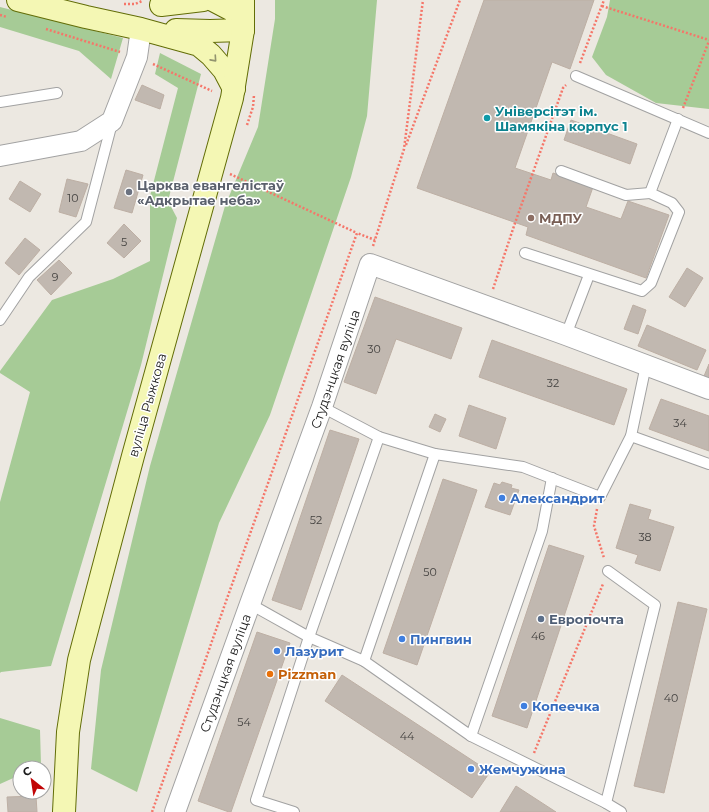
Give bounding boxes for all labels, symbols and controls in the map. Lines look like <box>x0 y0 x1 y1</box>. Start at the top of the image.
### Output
one-way arrow <box>210 54 217 62</box>
place label: Універсітэт ім. Шамякіна корпус 1 <box>495 103 628 134</box>
marker: Універсітэт ім. Шамякіна корпус 1 <box>482 113 492 123</box>
place label: Царква евангелістаў «Адкрытае неба» <box>137 177 284 208</box>
marker: Царква евангелістаў «Адкрытае неба» <box>124 187 134 197</box>
house number: 10 <box>67 191 79 205</box>
place label: МДПУ <box>539 210 583 226</box>
marker: МДПУ <box>526 213 536 223</box>
house number: 5 <box>121 235 127 249</box>
house number: 9 <box>52 270 59 284</box>
street label: Студэнцкая вуліца <box>307 307 363 431</box>
house number: 30 <box>367 342 381 356</box>
street label: вуліца Рыжкова <box>125 351 169 459</box>
house number: 32 <box>547 376 559 390</box>
house number: 34 <box>673 416 687 430</box>
place label: Александрит <box>510 490 605 506</box>
marker: Александрит <box>497 493 507 503</box>
house number: 52 <box>310 513 322 527</box>
house number: 38 <box>638 530 652 544</box>
house number: 50 <box>423 565 437 579</box>
street label: Студэнцкая вуліца <box>196 611 254 735</box>
place label: Европочта <box>549 611 624 627</box>
marker: Европочта <box>536 614 546 624</box>
house number: 46 <box>531 629 545 643</box>
place label: Пингвин <box>410 631 472 647</box>
marker: Пингвин <box>397 634 407 644</box>
place label: Лазурит <box>285 643 344 659</box>
marker: Лазурит <box>272 646 282 656</box>
place label: Pizzman <box>278 666 336 682</box>
marker: Pizzman <box>265 669 275 679</box>
house number: 40 <box>664 691 678 705</box>
place label: Копеечка <box>532 698 600 714</box>
marker: Копеечка <box>519 701 529 711</box>
house number: 54 <box>237 715 251 729</box>
house number: 44 <box>400 729 415 743</box>
north arrow <box>12 760 52 800</box>
place label: Жемчужина <box>479 761 566 777</box>
text: С <box>20 763 34 779</box>
marker: Жемчужина <box>466 764 476 774</box>

